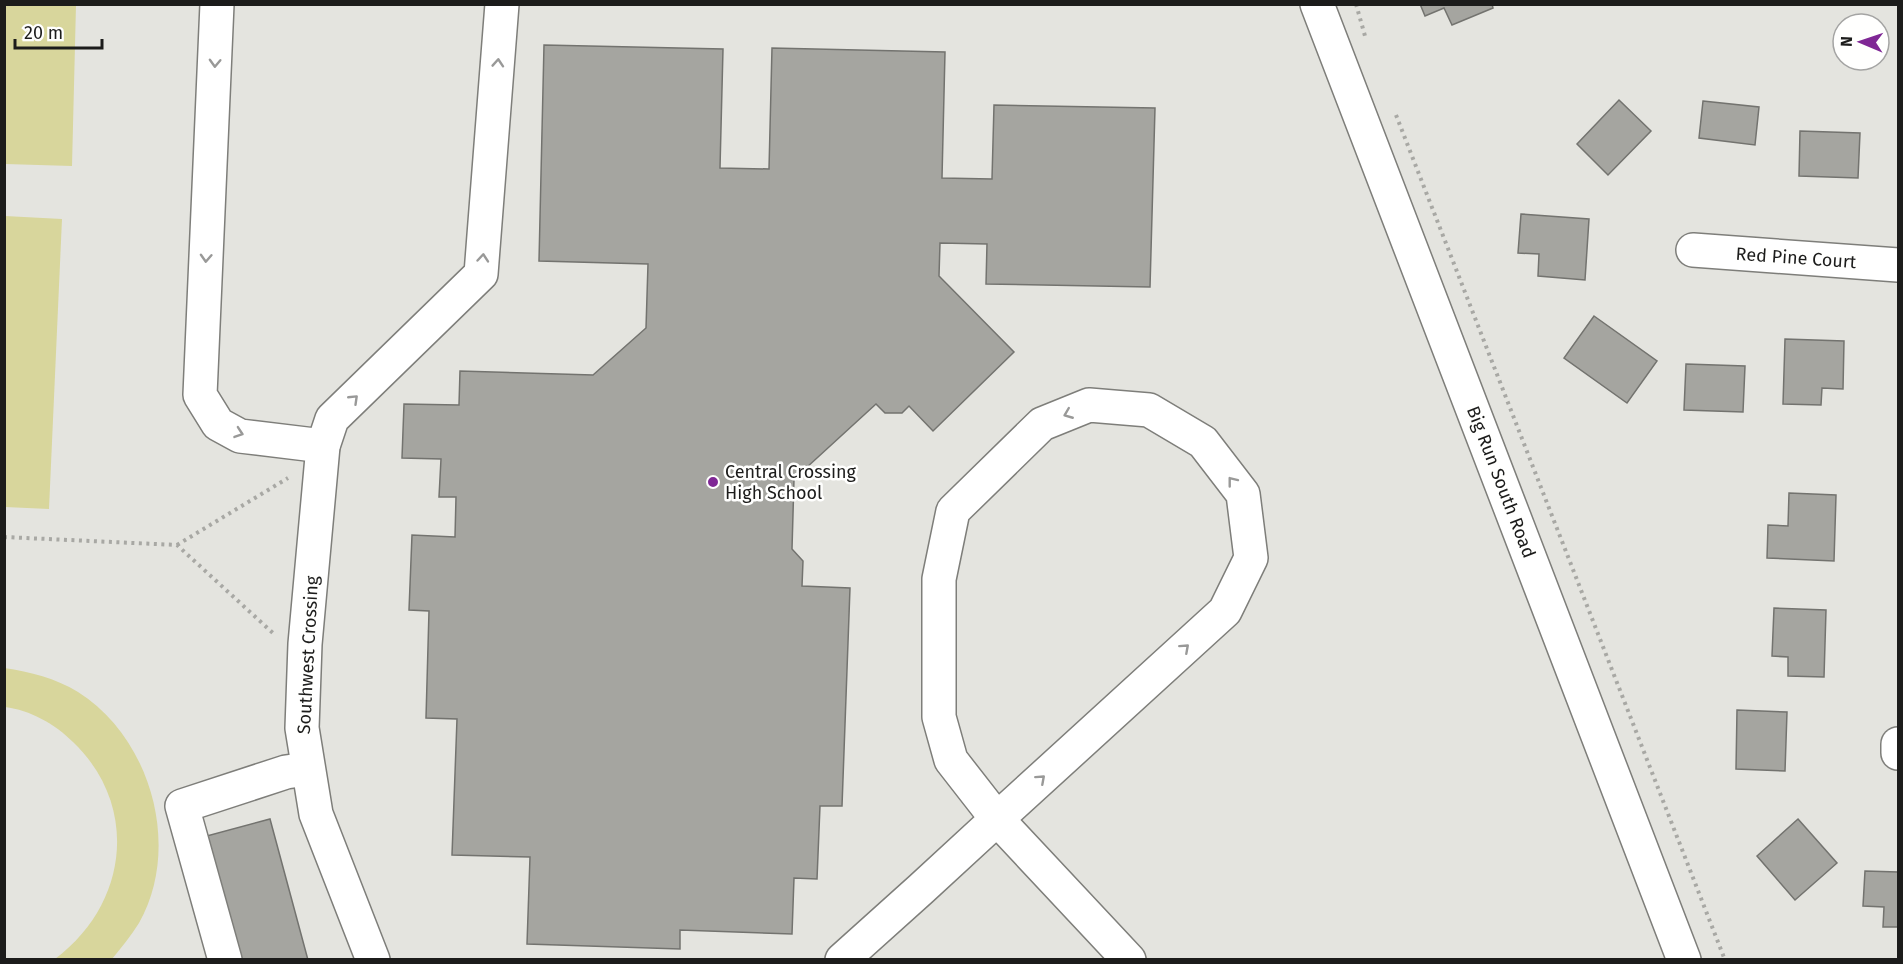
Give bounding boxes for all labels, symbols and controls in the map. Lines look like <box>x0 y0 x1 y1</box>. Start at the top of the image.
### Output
scale bar <box>15 12 102 50</box>
north arrow <box>1831 12 1891 72</box>
text: 20 m <box>24 22 63 44</box>
text: N <box>1837 36 1856 47</box>
one-way arrow <box>208 58 221 67</box>
one-way arrow <box>491 59 504 68</box>
street label: Red Pine Court <box>1735 243 1858 273</box>
one-way arrow <box>199 253 212 262</box>
one-way arrow <box>476 253 489 262</box>
one-way arrow <box>346 395 357 406</box>
street label: Big Run South Road <box>1462 403 1540 561</box>
one-way arrow <box>1063 407 1074 419</box>
one-way arrow <box>233 426 244 439</box>
place label: Central Crossing High School <box>725 461 857 504</box>
marker: Central Crossing High School <box>706 475 720 489</box>
one-way arrow <box>1229 477 1240 488</box>
street label: Southwest Crossing <box>293 575 323 735</box>
one-way arrow <box>1178 644 1188 655</box>
one-way arrow <box>1033 776 1044 787</box>

